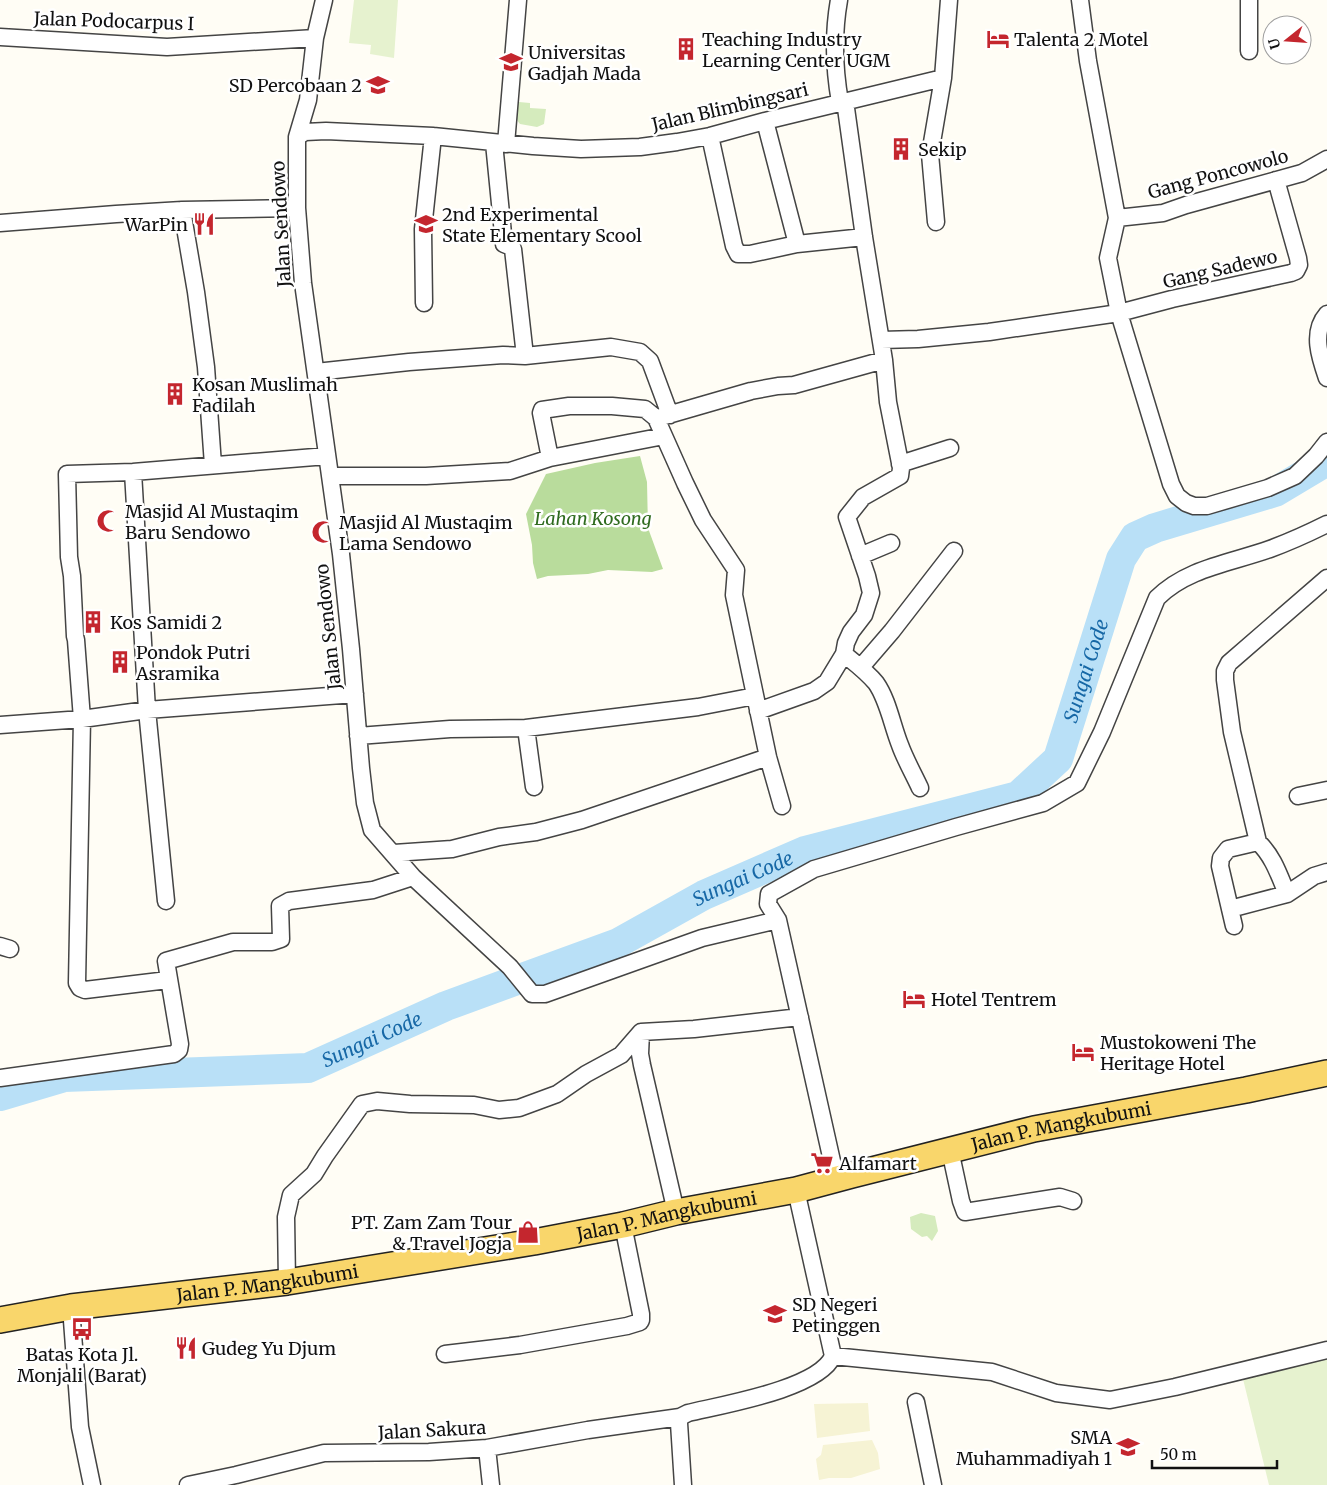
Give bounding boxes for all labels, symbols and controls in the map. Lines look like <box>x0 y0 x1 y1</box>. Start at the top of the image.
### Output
street label: Jalan Podocarpus I <box>32 7 195 35</box>
north arrow <box>1262 15 1312 65</box>
hotel icon: Talenta 2 Motel <box>985 26 1011 52</box>
place label: Teaching Industry Learning Center UGM <box>702 28 891 72</box>
place label: Talenta 2 Motel <box>1014 28 1149 51</box>
building icon: Teaching Industry Learning Center UGM <box>673 36 699 62</box>
text: U <box>1264 36 1285 51</box>
place label: Universitas Gadjah Mada <box>528 41 641 85</box>
school or university icon: Universitas Gadjah Mada <box>498 49 524 75</box>
school or university icon: SD Percobaan 2 <box>365 72 391 98</box>
place label: SD Percobaan 2 <box>229 74 362 97</box>
street label: Jalan Blimbingsari <box>648 78 811 136</box>
building icon: Sekip <box>888 136 914 162</box>
place label: Sekip <box>918 138 966 161</box>
street label: Gang Poncowolo <box>1145 144 1291 204</box>
street label: Jalan Sendowo <box>266 160 296 289</box>
place label: 2nd Experimental State Elementary Scool <box>442 203 642 247</box>
restaurant icon: WarPin <box>191 211 217 237</box>
school or university icon: 2nd Experimental State Elementary Scool <box>413 211 439 237</box>
place label: WarPin <box>123 213 188 236</box>
street label: Gang Sadewo <box>1161 245 1279 293</box>
place label: Kosan Muslimah Fadilah <box>192 373 338 417</box>
building icon: Kosan Muslimah Fadilah <box>162 381 188 407</box>
place label: Masjid Al Mustaqim Baru Sendowo <box>125 500 299 544</box>
park label: Lahan Kosong <box>534 507 652 530</box>
mosque icon: Masjid Al Mustaqim Baru Sendowo <box>95 508 121 534</box>
place label: Masjid Al Mustaqim Lama Sendowo <box>339 511 513 555</box>
mosque icon: Masjid Al Mustaqim Lama Sendowo <box>310 519 336 545</box>
street label: Jalan Sendowo <box>310 563 346 692</box>
building icon: Kos Samidi 2 <box>80 609 106 635</box>
place label: Kos Samidi 2 <box>110 611 222 634</box>
water label: Sungai Code <box>1058 616 1113 726</box>
place label: Pondok Putri Asramika <box>135 641 251 685</box>
building icon: Pondok Putri Asramika <box>107 649 133 675</box>
water label: Sungai Code <box>688 846 797 911</box>
hotel icon: Hotel Tentrem <box>901 986 927 1012</box>
place label: Hotel Tentrem <box>931 988 1057 1011</box>
water label: Sungai Code <box>318 1006 426 1072</box>
place label: Mustokoweni The Heritage Hotel <box>1100 1031 1256 1075</box>
hotel icon: Mustokoweni The Heritage Hotel <box>1070 1039 1096 1065</box>
street label: Jalan P. Mangkubumi <box>968 1096 1153 1156</box>
supermarket icon: Alfamart <box>809 1150 835 1176</box>
place label: Alfamart <box>838 1152 917 1175</box>
street label: Jalan P. Mangkubumi <box>573 1186 759 1245</box>
place label: PT. Zam Zam Tour & Travel Jogja <box>351 1211 512 1255</box>
shop icon: PT. Zam Zam Tour & Travel Jogja <box>515 1219 541 1245</box>
street label: Jalan P. Mangkubumi <box>174 1259 360 1306</box>
place label: SD Negeri Petinggen <box>792 1293 880 1337</box>
school or university icon: SD Negeri Petinggen <box>762 1301 788 1327</box>
bus stop icon: Batas Kota Jl. Monjali (Barat) <box>69 1316 95 1342</box>
restaurant icon: Gudeg Yu Djum <box>173 1335 199 1361</box>
place label: Gudeg Yu Djum <box>202 1337 336 1360</box>
place label: Batas Kota Jl. Monjali (Barat) <box>17 1343 147 1387</box>
street label: Jalan Sakura <box>376 1416 487 1444</box>
place label: SMA Muhammadiyah 1 <box>956 1426 1112 1470</box>
school or university icon: SMA Muhammadiyah 1 <box>1115 1434 1141 1460</box>
scale bar <box>1152 1438 1277 1470</box>
text: 50 m <box>1160 1445 1197 1464</box>

